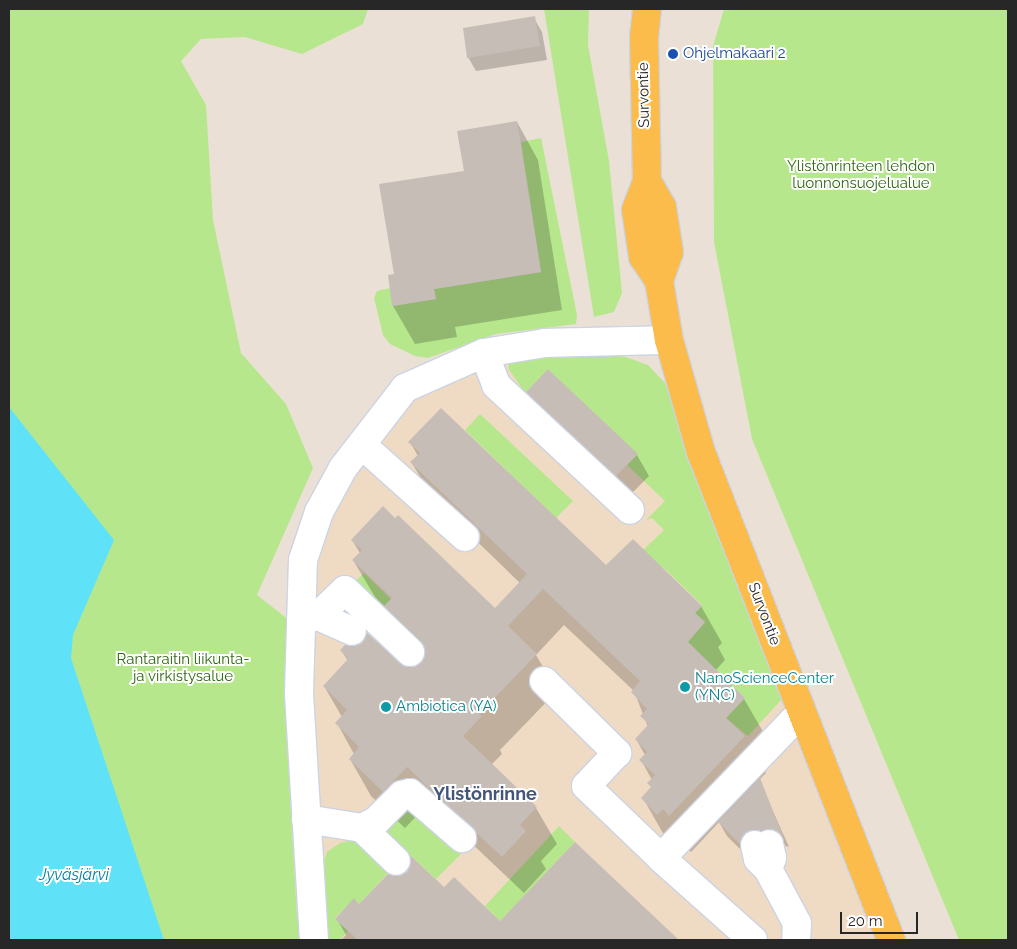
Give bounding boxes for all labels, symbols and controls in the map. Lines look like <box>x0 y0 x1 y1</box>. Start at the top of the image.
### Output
place label: Ohjelmakaari 2 <box>683 45 786 63</box>
marker: Ohjelmakaari 2 <box>667 48 679 60</box>
street label: Survontie <box>634 62 654 128</box>
park label: Ylistönrinteen lehdon luonnonsuojelualue <box>787 157 935 192</box>
street label: Survontie <box>744 580 784 648</box>
park label: Rantaraitin liikunta- ja virkistysalue <box>117 650 249 685</box>
place label: NanoScienceCenter (YNC) <box>695 669 834 704</box>
marker: NanoScienceCenter (YNC) <box>679 681 691 693</box>
place label: Ambiotica (YA) <box>396 698 497 716</box>
marker: Ambiotica (YA) <box>380 701 392 713</box>
district label: Ylistönrinne <box>433 783 537 805</box>
water label: Jyväsjärvi <box>39 865 109 885</box>
scale bar <box>842 902 920 934</box>
text: 20 m <box>848 912 883 930</box>

